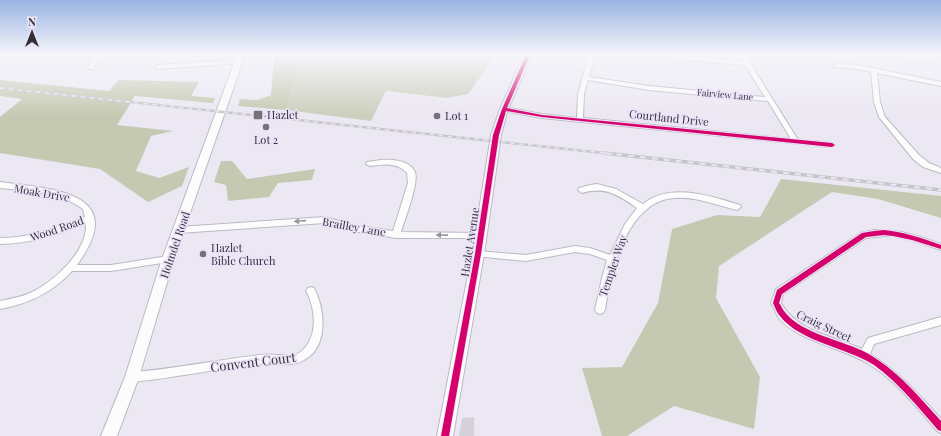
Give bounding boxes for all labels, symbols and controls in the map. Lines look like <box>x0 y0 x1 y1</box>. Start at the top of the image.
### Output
north arrow <box>12 12 52 52</box>
text: N <box>28 14 36 29</box>
street label: Fairview Lane <box>697 86 754 102</box>
street label: Courtland Drive <box>628 106 710 129</box>
place label: Hazlet <box>267 107 299 122</box>
place label: Lot 1 <box>445 108 468 123</box>
marker: Hazlet <box>252 109 264 121</box>
marker: Lot 1 <box>432 111 442 121</box>
marker: Lot 2 <box>261 122 271 132</box>
place label: Lot 2 <box>254 132 278 147</box>
street label: Moak Drive <box>13 180 72 205</box>
street label: Hazlet Avenue <box>457 206 482 278</box>
street label: Holmdel Road <box>156 209 193 280</box>
street label: Wood Road <box>27 212 86 245</box>
street label: Brailley Lane <box>321 214 387 240</box>
one-way arrow <box>294 218 306 225</box>
one-way arrow <box>436 232 448 239</box>
street label: Templer Way <box>595 233 630 299</box>
place label: Hazlet Bible Church <box>211 240 276 268</box>
marker: Hazlet Bible Church <box>198 249 208 259</box>
street label: Craig Street <box>794 306 854 345</box>
street label: Convent Court <box>209 348 297 375</box>

